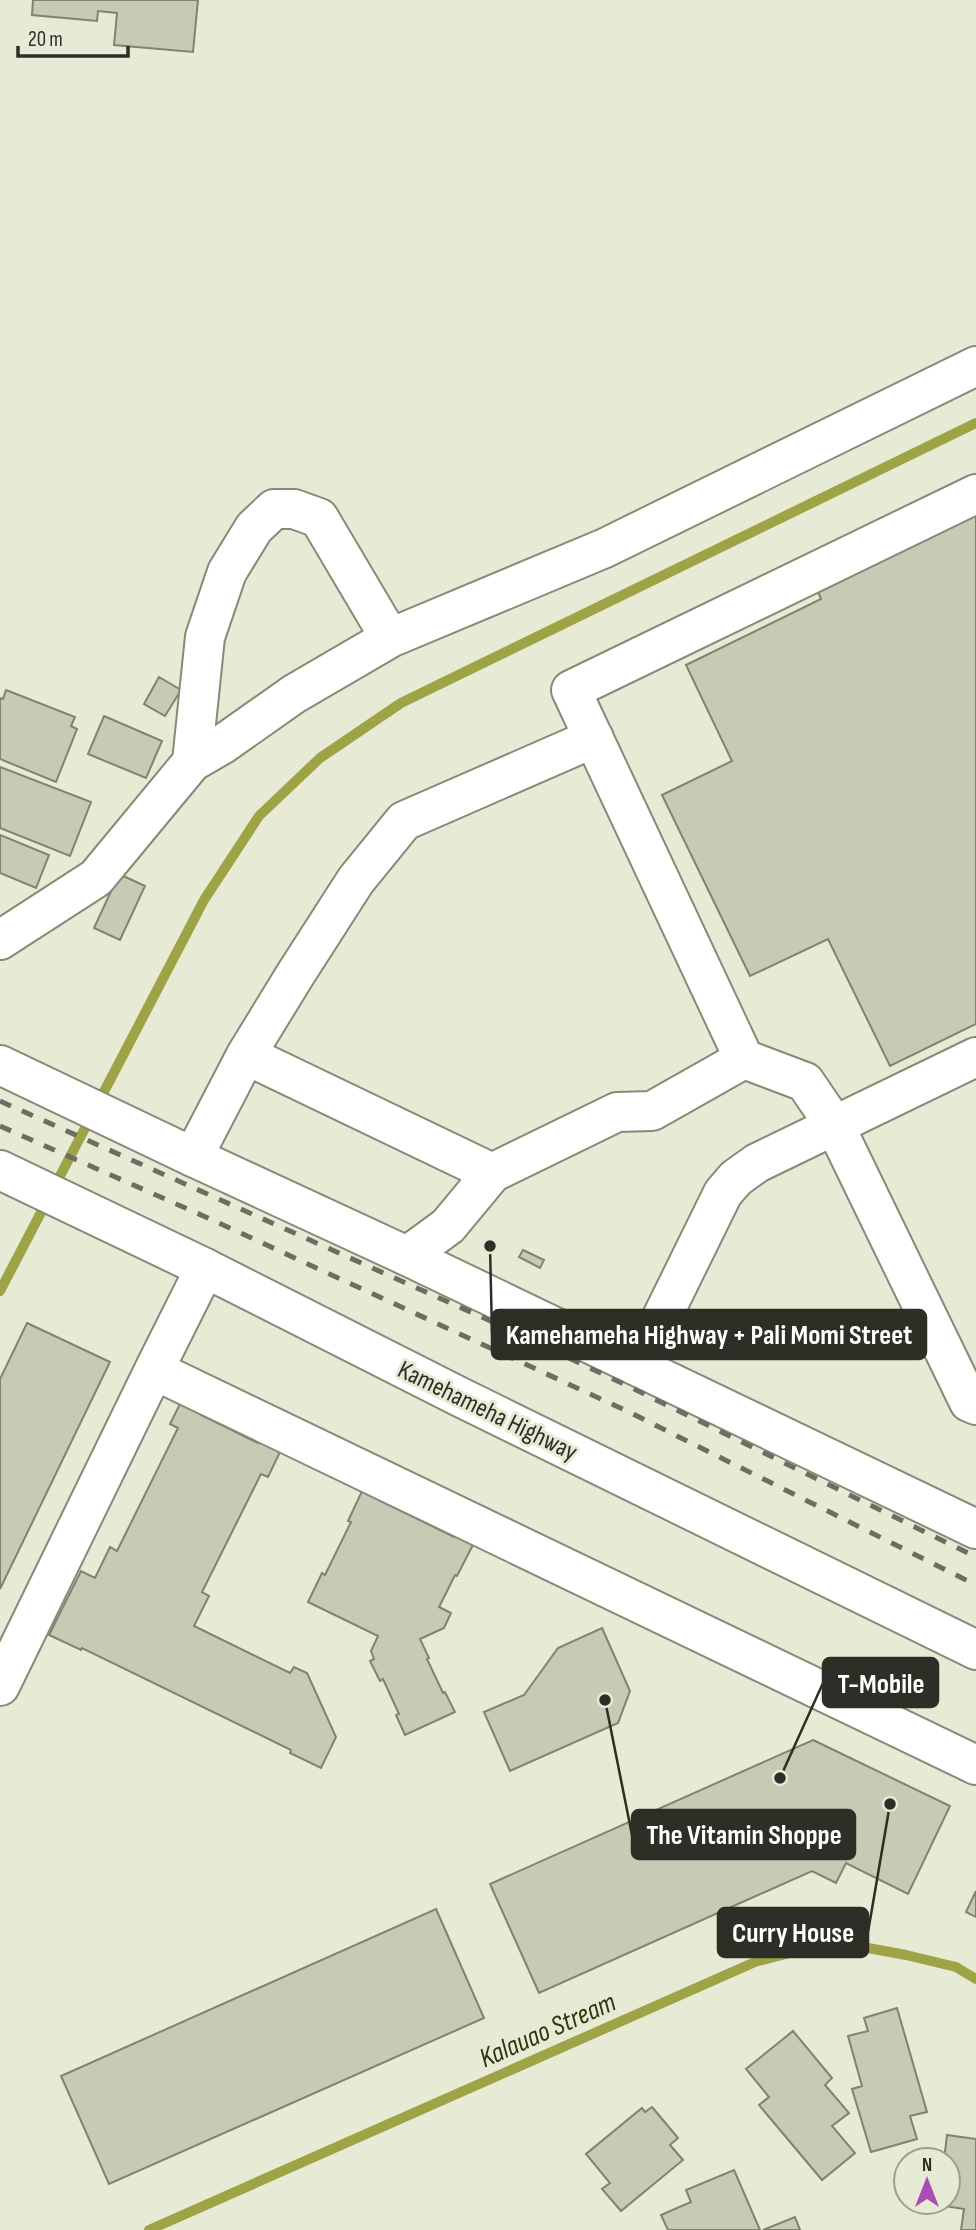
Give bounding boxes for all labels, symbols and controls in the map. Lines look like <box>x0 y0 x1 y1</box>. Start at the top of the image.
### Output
scale bar <box>18 14 128 58</box>
text: 20 m <box>28 27 63 52</box>
callout: Kamehameha Highway + Pali Momi Street <box>492 1310 926 1359</box>
text: Kamehameha Highway + Pali Momi Street <box>506 1319 912 1352</box>
street label: Kamehameha Highway <box>392 1354 582 1468</box>
callout: T-Mobile <box>823 1658 938 1707</box>
text: T-Mobile <box>838 1668 924 1701</box>
callout: The Vitamin Shoppe <box>632 1810 855 1859</box>
text: The Vitamin Shoppe <box>646 1819 842 1852</box>
callout: Curry House <box>718 1908 868 1957</box>
text: Curry House <box>732 1917 854 1950</box>
water label: Kalauao Stream <box>474 1986 621 2075</box>
north arrow <box>892 2146 962 2216</box>
text: N <box>922 2154 932 2177</box>

